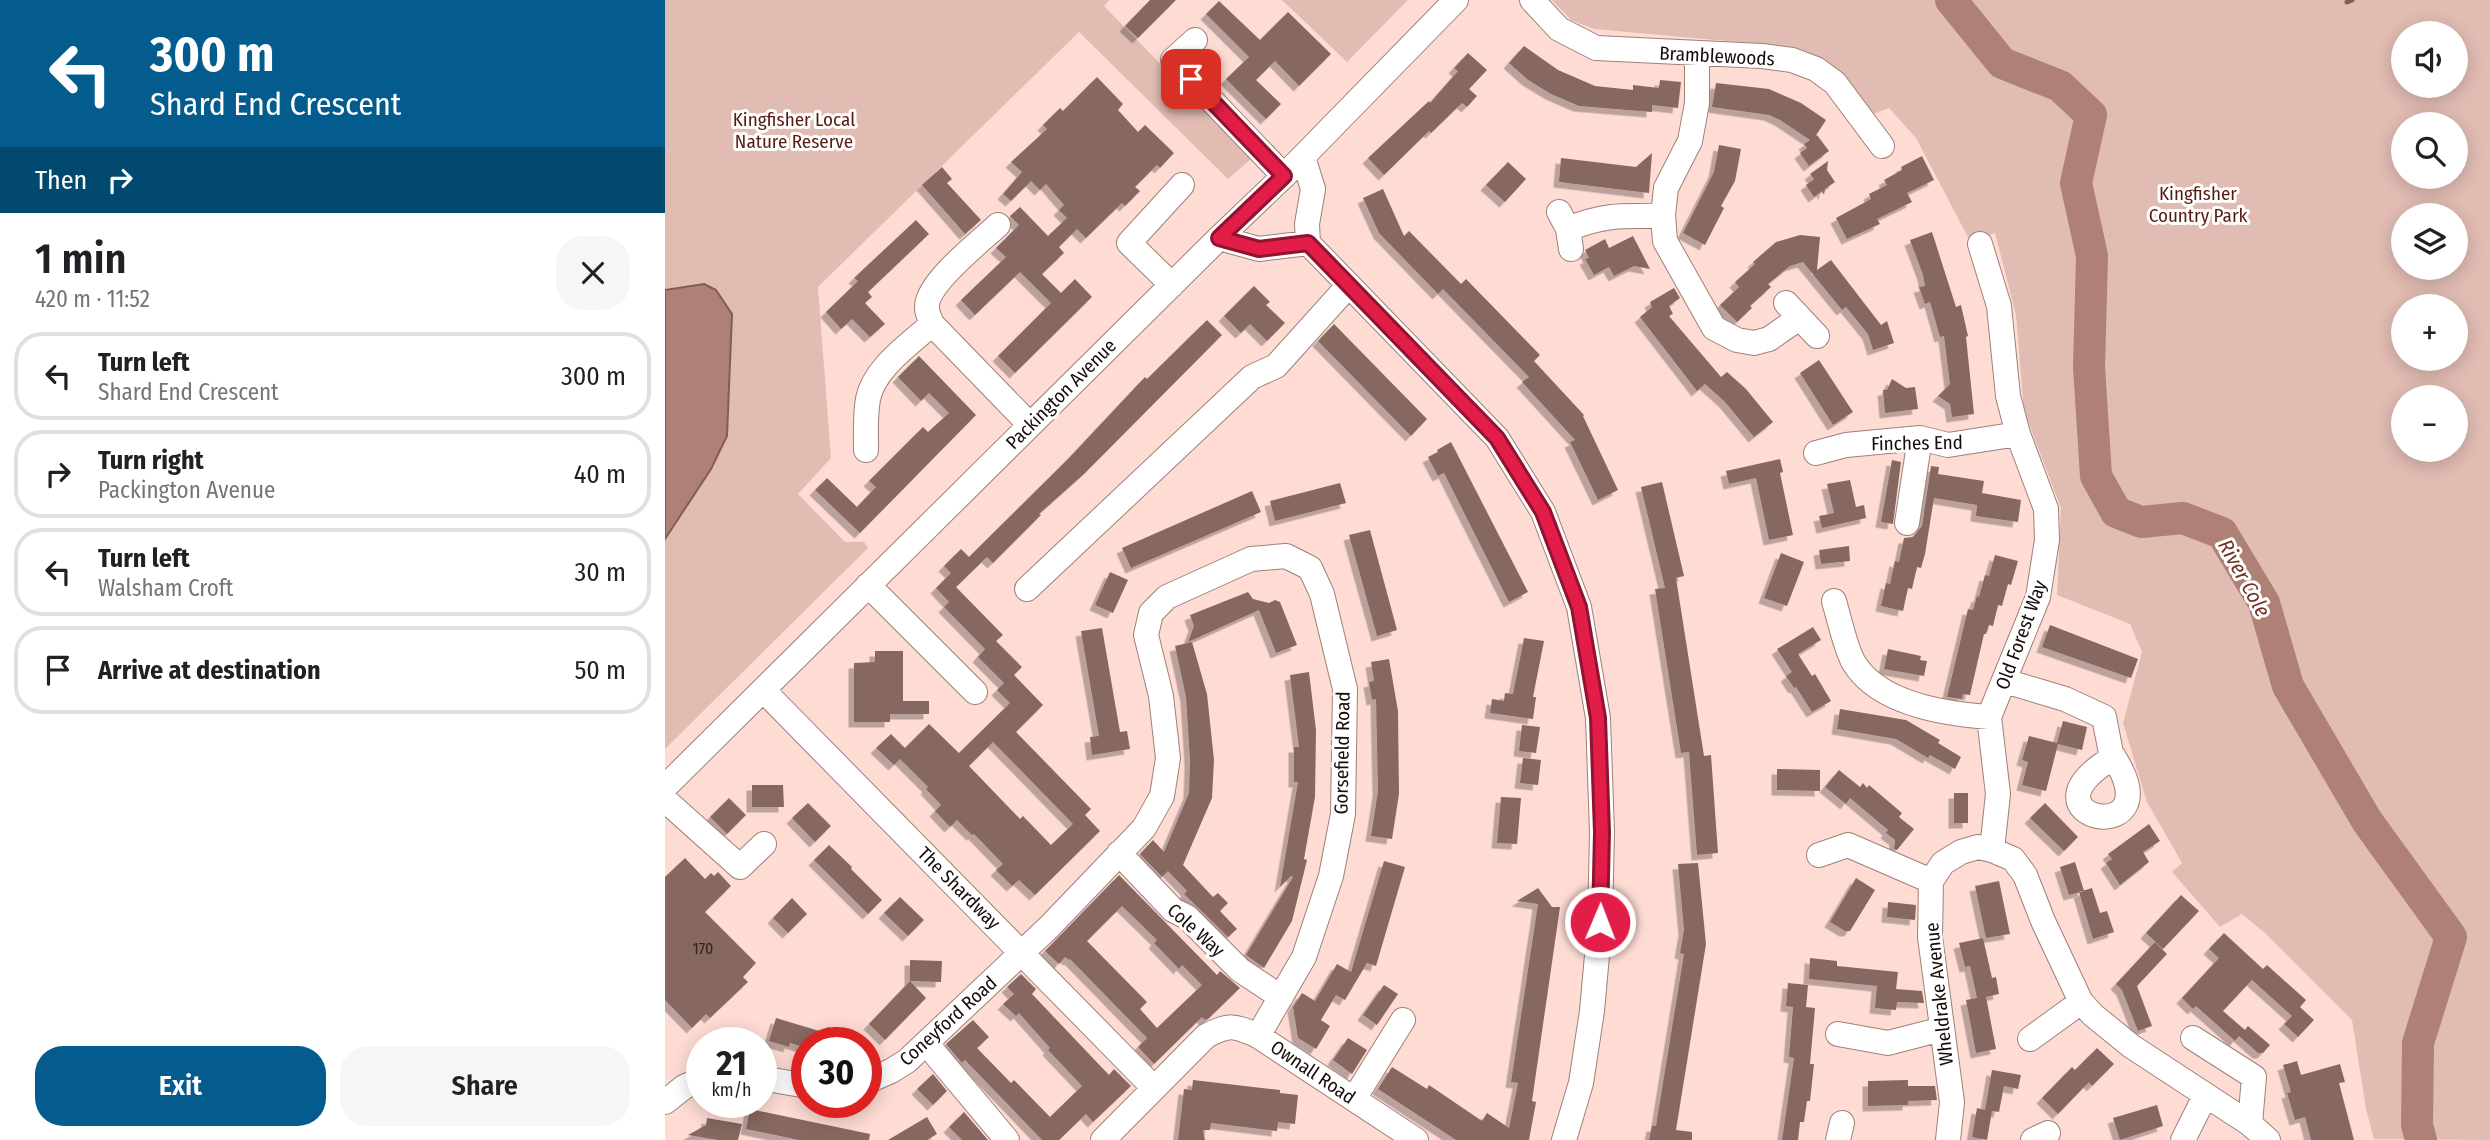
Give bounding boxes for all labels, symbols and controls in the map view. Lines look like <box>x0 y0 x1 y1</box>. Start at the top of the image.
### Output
map controls <box>2391 21 2468 462</box>
button: sound <box>2391 21 2468 98</box>
text: 300 m <box>150 25 274 84</box>
icon: left <box>35 28 126 119</box>
street label: Bramblewoods <box>1659 41 1775 71</box>
pin <box>1161 49 1221 109</box>
icon: arrive <box>1172 60 1210 98</box>
text: Shard End Crescent <box>150 85 401 123</box>
park label: Kingfisher Local Nature Reserve <box>733 108 855 153</box>
button: search <box>2391 112 2468 189</box>
icon: right <box>101 161 139 199</box>
text: Then <box>35 165 87 196</box>
park label: Kingfisher Country Park <box>2149 182 2248 227</box>
button: layers <box>2391 203 2468 280</box>
text: 1 min <box>35 234 126 284</box>
button: close <box>556 236 630 310</box>
text: 420 m · 11:52 <box>35 285 150 313</box>
button: + <box>2391 294 2468 371</box>
street label: Packington Avenue <box>1001 334 1121 454</box>
text: Turn left <box>98 347 190 378</box>
icon: left <box>39 357 77 395</box>
text: 300 m <box>561 361 626 392</box>
text: Shard End Crescent <box>98 378 279 406</box>
button: − <box>2391 385 2468 462</box>
street label: Finches End <box>1871 431 1963 455</box>
text: Turn right <box>98 445 204 476</box>
icon: right <box>39 455 77 493</box>
text: 40 m <box>574 459 626 490</box>
text: Packington Avenue <box>98 476 275 504</box>
water label: River Cole <box>2212 535 2276 621</box>
text: Turn left <box>98 543 190 574</box>
icon: left <box>39 553 77 591</box>
text: 30 m <box>575 557 626 588</box>
text: Walsham Croft <box>98 574 233 602</box>
street label: Old Forest Way <box>1991 577 2052 693</box>
icon: arrive <box>39 651 77 689</box>
text: Arrive at destination <box>98 655 321 686</box>
text: 50 m <box>574 655 626 686</box>
street label: Gorsefield Road <box>1329 691 1355 815</box>
street label: The Shardway <box>913 842 1005 934</box>
position arrow <box>1563 885 1637 959</box>
street label: Cole Way <box>1163 898 1230 962</box>
street label: Wheldrake Avenue <box>1920 921 1958 1067</box>
house number: 170 <box>693 939 713 958</box>
street label: Coneyford Road <box>895 971 1001 1071</box>
speed limit sign: 30 <box>791 1027 882 1118</box>
street label: Ownall Road <box>1266 1035 1360 1109</box>
text: 21 <box>716 1042 747 1084</box>
button: Exit <box>35 1046 326 1126</box>
button: Share <box>340 1046 630 1126</box>
text: km/h <box>711 1079 752 1101</box>

